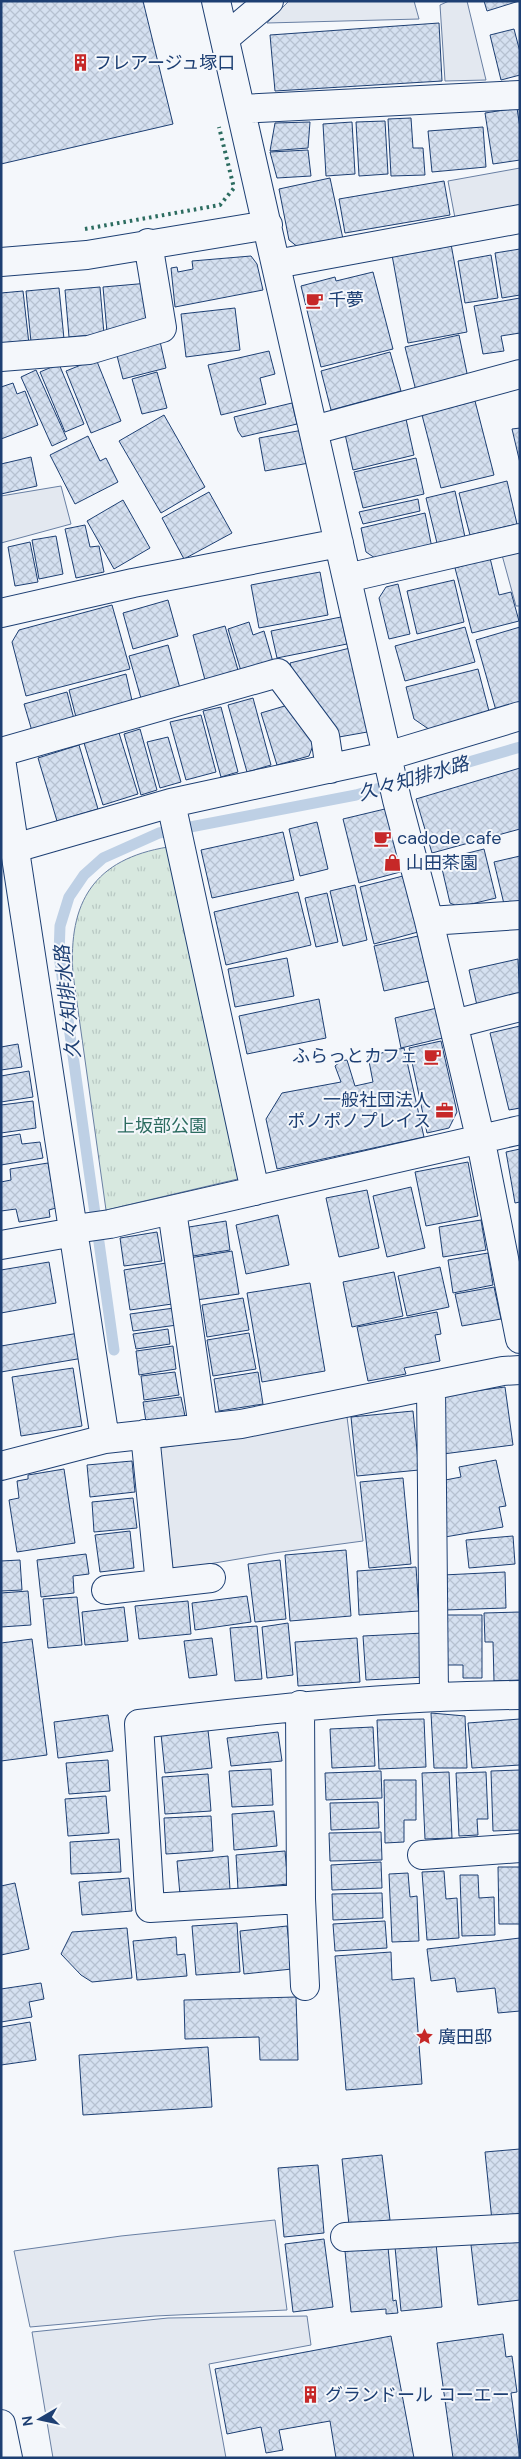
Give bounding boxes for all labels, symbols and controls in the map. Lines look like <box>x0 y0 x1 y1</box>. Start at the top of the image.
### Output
place label: フレアージュ塚口 <box>94 51 235 75</box>
building icon: フレアージュ塚口 <box>70 53 90 73</box>
place label: 千夢 <box>328 288 364 312</box>
cafe icon: 千夢 <box>304 290 324 310</box>
water label: 久々知排水路 <box>355 750 473 806</box>
place label: cadode cafe <box>397 826 501 850</box>
cafe icon: cadode cafe <box>373 828 393 848</box>
place label: 山田茶園 <box>406 851 478 875</box>
shop icon: 山田茶園 <box>382 853 402 873</box>
water label: 久々知排水路 <box>49 942 86 1060</box>
place label: ふらっとカフェ <box>292 1044 418 1068</box>
cafe icon: ふらっとカフェ <box>422 1046 442 1066</box>
place label: 一般社団法人 ポノポノプレイス <box>288 1088 431 1133</box>
office icon: 一般社団法人 ポノポノプレイス <box>435 1100 455 1120</box>
park label: 上坂部公園 <box>117 1114 207 1138</box>
place label: 廣田邸 <box>438 2025 492 2049</box>
place icon: 廣田邸 <box>414 2027 434 2047</box>
place label: グランドール コーエー <box>325 2383 510 2407</box>
building icon: グランドール コーエー <box>301 2385 321 2405</box>
north arrow <box>15 2394 65 2444</box>
text: N <box>17 2415 37 2427</box>

